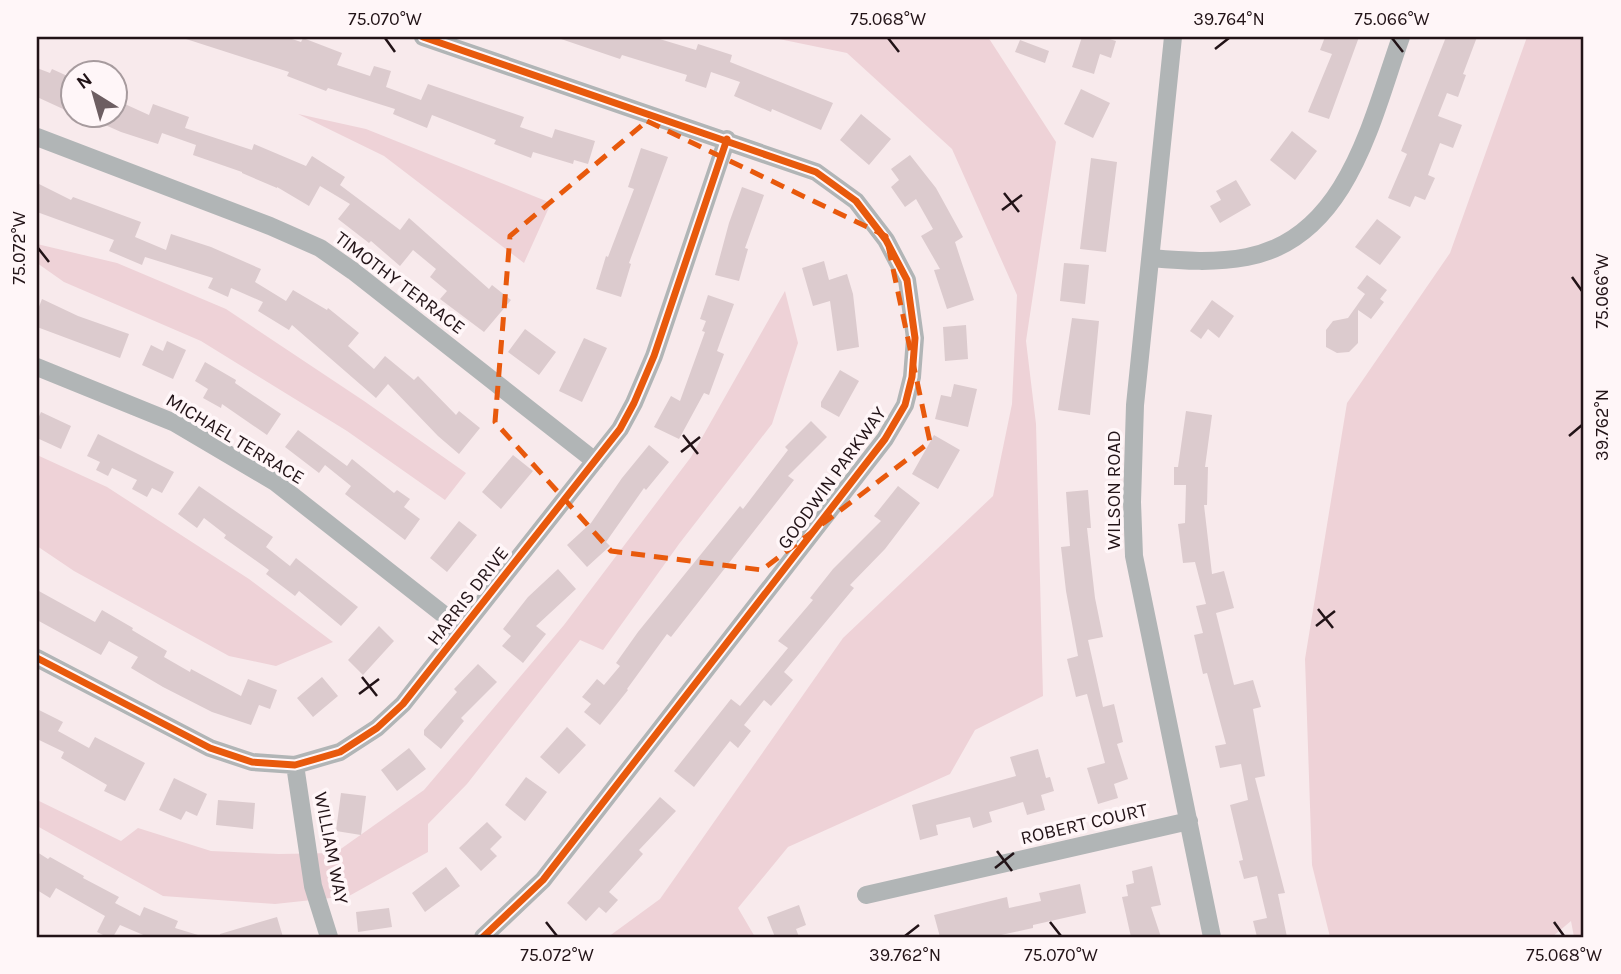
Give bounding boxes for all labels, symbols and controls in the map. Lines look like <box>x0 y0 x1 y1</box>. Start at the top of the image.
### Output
text: 75.070°W <box>348 8 422 30</box>
text: 75.068°W <box>850 8 926 30</box>
text: 39.764°N <box>1193 8 1265 30</box>
text: 75.066°W <box>1354 8 1430 30</box>
north arrow <box>60 60 130 130</box>
text: N <box>72 68 96 94</box>
text: 75.072°W <box>8 211 30 285</box>
street label: TIMOTHY TERRACE <box>331 227 469 339</box>
text: 75.066°W <box>1591 253 1613 329</box>
street label: MICHAEL TERRACE <box>162 389 308 489</box>
text: 39.762°N <box>1591 389 1613 461</box>
street label: GOODWIN PARKWAY <box>773 402 891 553</box>
street label: WILSON ROAD <box>1103 430 1125 550</box>
street label: HARRIS DRIVE <box>423 542 513 650</box>
street label: WILLIAM WAY <box>309 790 353 907</box>
street label: ROBERT COURT <box>1018 799 1150 849</box>
text: 75.072°W <box>520 944 594 966</box>
text: 39.762°N <box>869 944 941 966</box>
text: 75.070°W <box>1024 944 1098 966</box>
text: 75.068°W <box>1526 944 1602 966</box>

